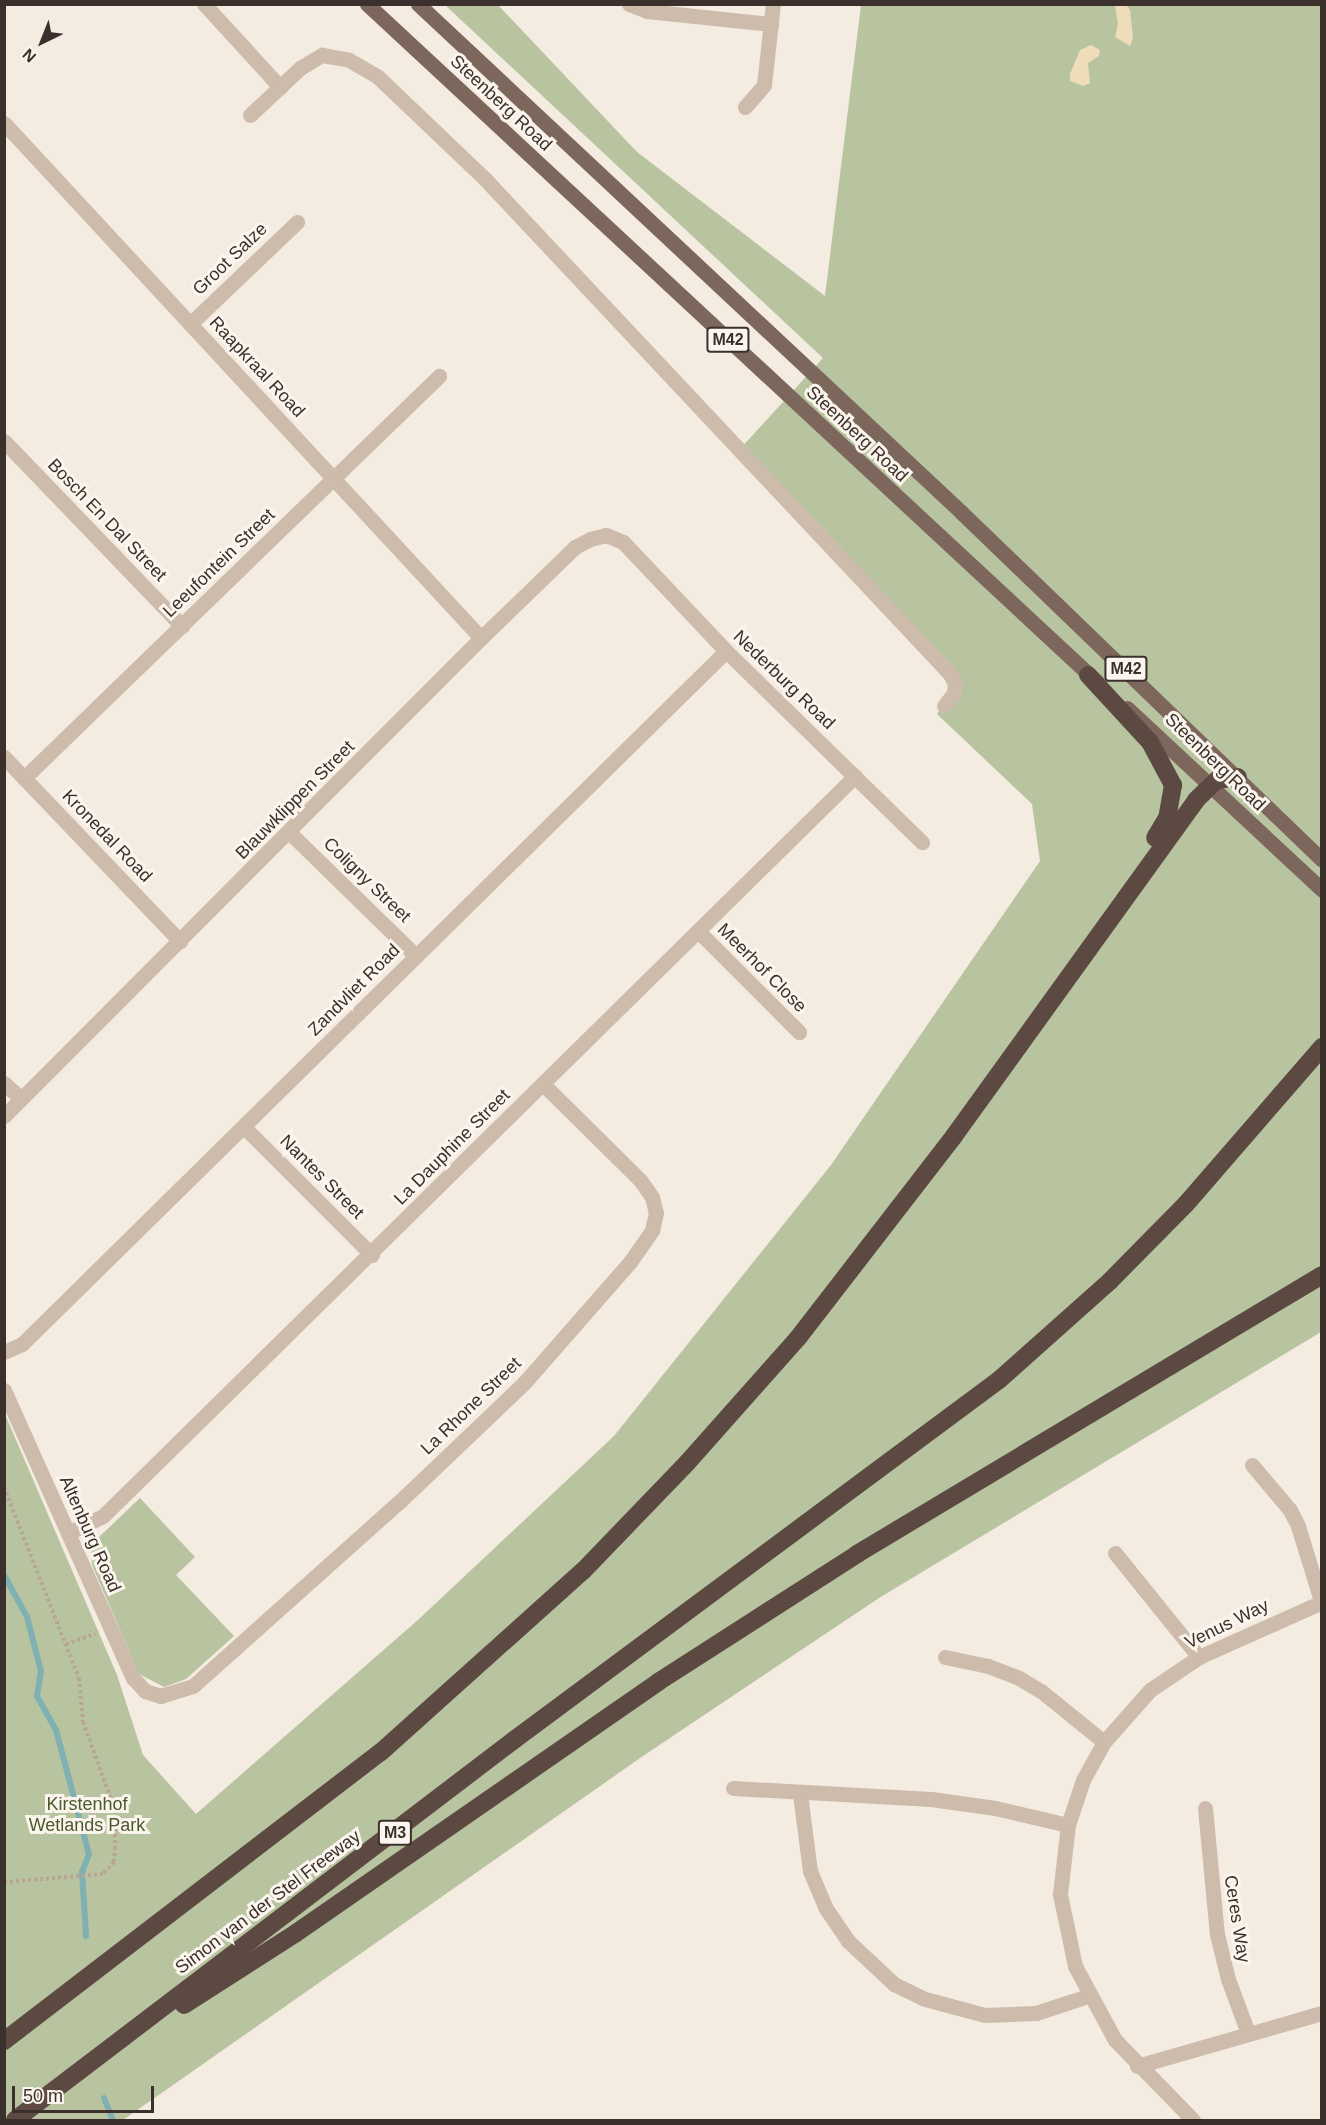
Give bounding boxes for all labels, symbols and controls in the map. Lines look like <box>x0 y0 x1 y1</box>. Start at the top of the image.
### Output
north arrow <box>12 12 72 72</box>
text: N <box>19 45 39 66</box>
street label: Steenberg Road <box>446 50 556 156</box>
street label: Groot Salze <box>188 218 272 300</box>
street label: Raapkraal Road <box>205 312 309 422</box>
road number: M42 <box>706 327 750 353</box>
street label: Steenberg Road <box>802 381 912 487</box>
street label: Bosch En Dal Street <box>43 454 171 586</box>
street label: Leeufontein Street <box>159 504 279 622</box>
street label: Nederburg Road <box>729 626 839 734</box>
road number: M42 <box>1104 656 1148 682</box>
street label: Steenberg Road <box>1160 709 1270 815</box>
street label: Blauwklippen Street <box>231 736 359 864</box>
street label: Kronedal Road <box>58 785 156 887</box>
street label: Coligny Street <box>319 833 415 927</box>
street label: Meerhof Close <box>713 919 811 1017</box>
street label: Zandvliet Road <box>304 940 404 1040</box>
street label: La Dauphine Street <box>390 1085 514 1209</box>
street label: Nantes Street <box>275 1130 369 1224</box>
street label: La Rhone Street <box>416 1353 526 1459</box>
street label: Altenburg Road <box>55 1472 125 1596</box>
street label: Venus Way <box>1182 1594 1272 1654</box>
park label: Kirstenhof Wetlands Park <box>29 1794 145 1836</box>
road number: M3 <box>377 1820 413 1846</box>
street label: Simon van der Stel Freeway <box>171 1825 365 1979</box>
street label: Ceres Way <box>1219 1874 1255 1964</box>
scale bar <box>15 2074 158 2112</box>
text: 50 m <box>23 2086 63 2106</box>

